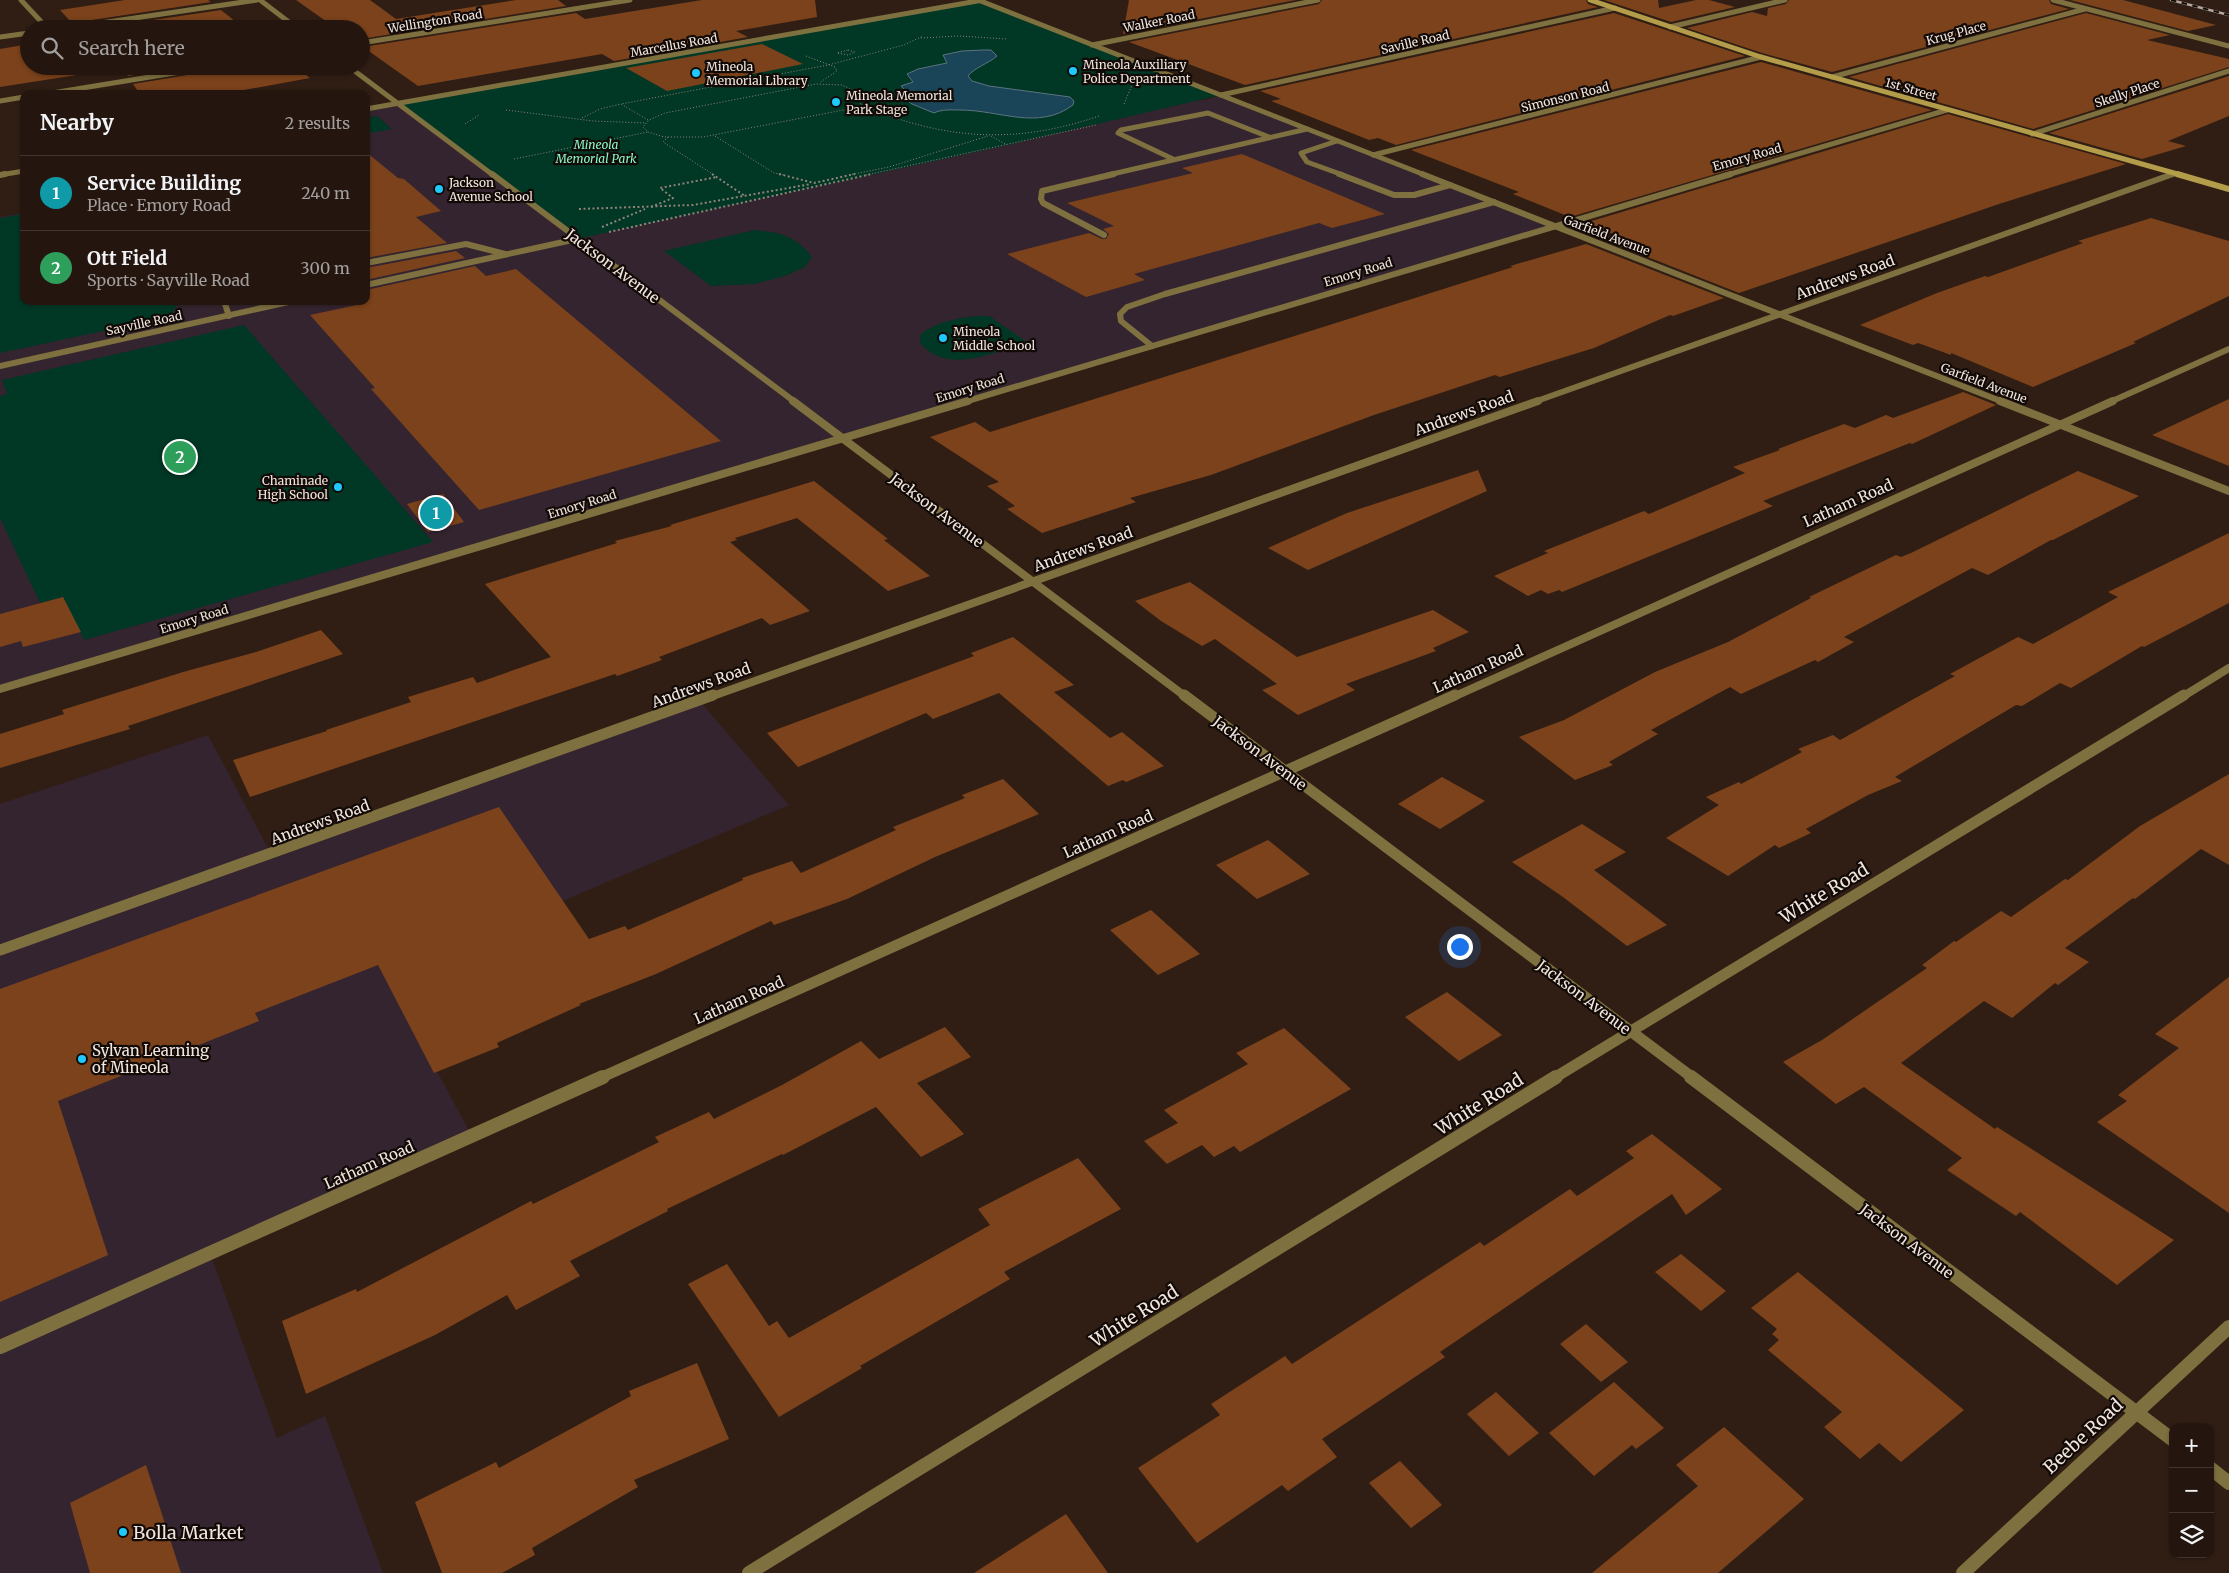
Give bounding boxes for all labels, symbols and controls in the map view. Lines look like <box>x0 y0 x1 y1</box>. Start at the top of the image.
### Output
street label: Wellington Road <box>386 6 483 36</box>
street label: Walker Road <box>1121 7 1196 35</box>
street label: Krug Place <box>1924 18 1988 48</box>
search box <box>20 20 370 75</box>
street label: Saville Road <box>1379 27 1451 57</box>
street label: Marcellus Road <box>629 30 719 60</box>
icon: search <box>38 34 66 62</box>
text: Search here <box>78 36 185 60</box>
place label: Mineola Auxiliary Police Department <box>1083 57 1191 86</box>
place label: Mineola Memorial Library <box>706 59 808 88</box>
marker: Mineola Auxiliary Police Department <box>1067 65 1079 77</box>
marker: Mineola Memorial Library <box>690 67 702 79</box>
street label: 1st Street <box>1883 74 1939 104</box>
street label: Skelly Place <box>2093 75 2161 111</box>
street label: Simonson Road <box>1519 79 1611 115</box>
place label: Mineola Memorial Park Stage <box>846 88 953 117</box>
marker: Mineola Memorial Park Stage <box>830 96 842 108</box>
text: Nearby <box>40 109 114 136</box>
text: 2 results <box>285 113 350 133</box>
park label: Mineola Memorial Park <box>554 137 637 166</box>
street label: Emory Road <box>1711 140 1783 174</box>
text: Service Building <box>87 171 241 195</box>
place label: Jackson Avenue School <box>448 175 533 204</box>
text: 1 <box>52 183 60 203</box>
text: 240 m <box>301 183 350 203</box>
marker: Jackson Avenue School <box>433 183 445 195</box>
text: Place · Emory Road <box>87 195 231 215</box>
street label: Garfield Avenue <box>1562 212 1652 258</box>
street label: Jackson Avenue <box>562 224 664 308</box>
text: Ott Field <box>87 246 167 270</box>
street label: Andrews Road <box>1792 250 1897 304</box>
street label: Emory Road <box>1322 254 1394 290</box>
text: 2 <box>51 258 61 278</box>
text: 300 m <box>301 258 350 278</box>
text: Sports · Sayville Road <box>87 270 250 290</box>
street label: Sayville Road <box>105 308 183 338</box>
place label: Mineola Middle School <box>953 324 1035 353</box>
marker: Mineola Middle School <box>937 332 949 344</box>
street label: Garfield Avenue <box>1939 360 2029 406</box>
street label: Emory Road <box>934 370 1006 406</box>
street label: Andrews Road <box>1411 386 1516 440</box>
pin: 2 <box>164 438 196 476</box>
street label: Jackson Avenue <box>886 468 988 552</box>
place label: Chaminade High School <box>258 473 328 502</box>
street label: Latham Road <box>1800 475 1896 531</box>
marker: Chaminade High School <box>332 481 344 493</box>
street label: Emory Road <box>546 486 618 522</box>
pin: 1 <box>420 494 452 532</box>
street label: Andrews Road <box>1030 522 1135 576</box>
street label: Emory Road <box>158 601 230 637</box>
street label: Latham Road <box>1430 641 1526 697</box>
street label: Andrews Road <box>648 658 753 712</box>
street label: Jackson Avenue <box>1209 711 1311 795</box>
street label: Andrews Road <box>267 795 372 849</box>
street label: Latham Road <box>1060 806 1156 862</box>
street label: White Road <box>1774 857 1873 929</box>
your location <box>1447 934 1473 960</box>
street label: Jackson Avenue <box>1533 955 1635 1039</box>
street label: Latham Road <box>691 972 787 1028</box>
place label: Sylvan Learning of Mineola <box>92 1041 209 1077</box>
marker: Sylvan Learning of Mineola <box>76 1053 88 1065</box>
street label: White Road <box>1430 1068 1528 1141</box>
street label: Latham Road <box>321 1137 417 1193</box>
street label: Jackson Avenue <box>1856 1199 1958 1283</box>
street label: White Road <box>1085 1280 1183 1353</box>
street label: Beebe Road <box>2038 1393 2128 1479</box>
map controls <box>2169 1423 2214 1558</box>
button: + <box>2169 1423 2214 1468</box>
button: − <box>2169 1468 2214 1513</box>
button: layers <box>2169 1513 2214 1558</box>
place label: Bolla Market <box>133 1521 244 1544</box>
marker: Bolla Market <box>117 1526 129 1538</box>

